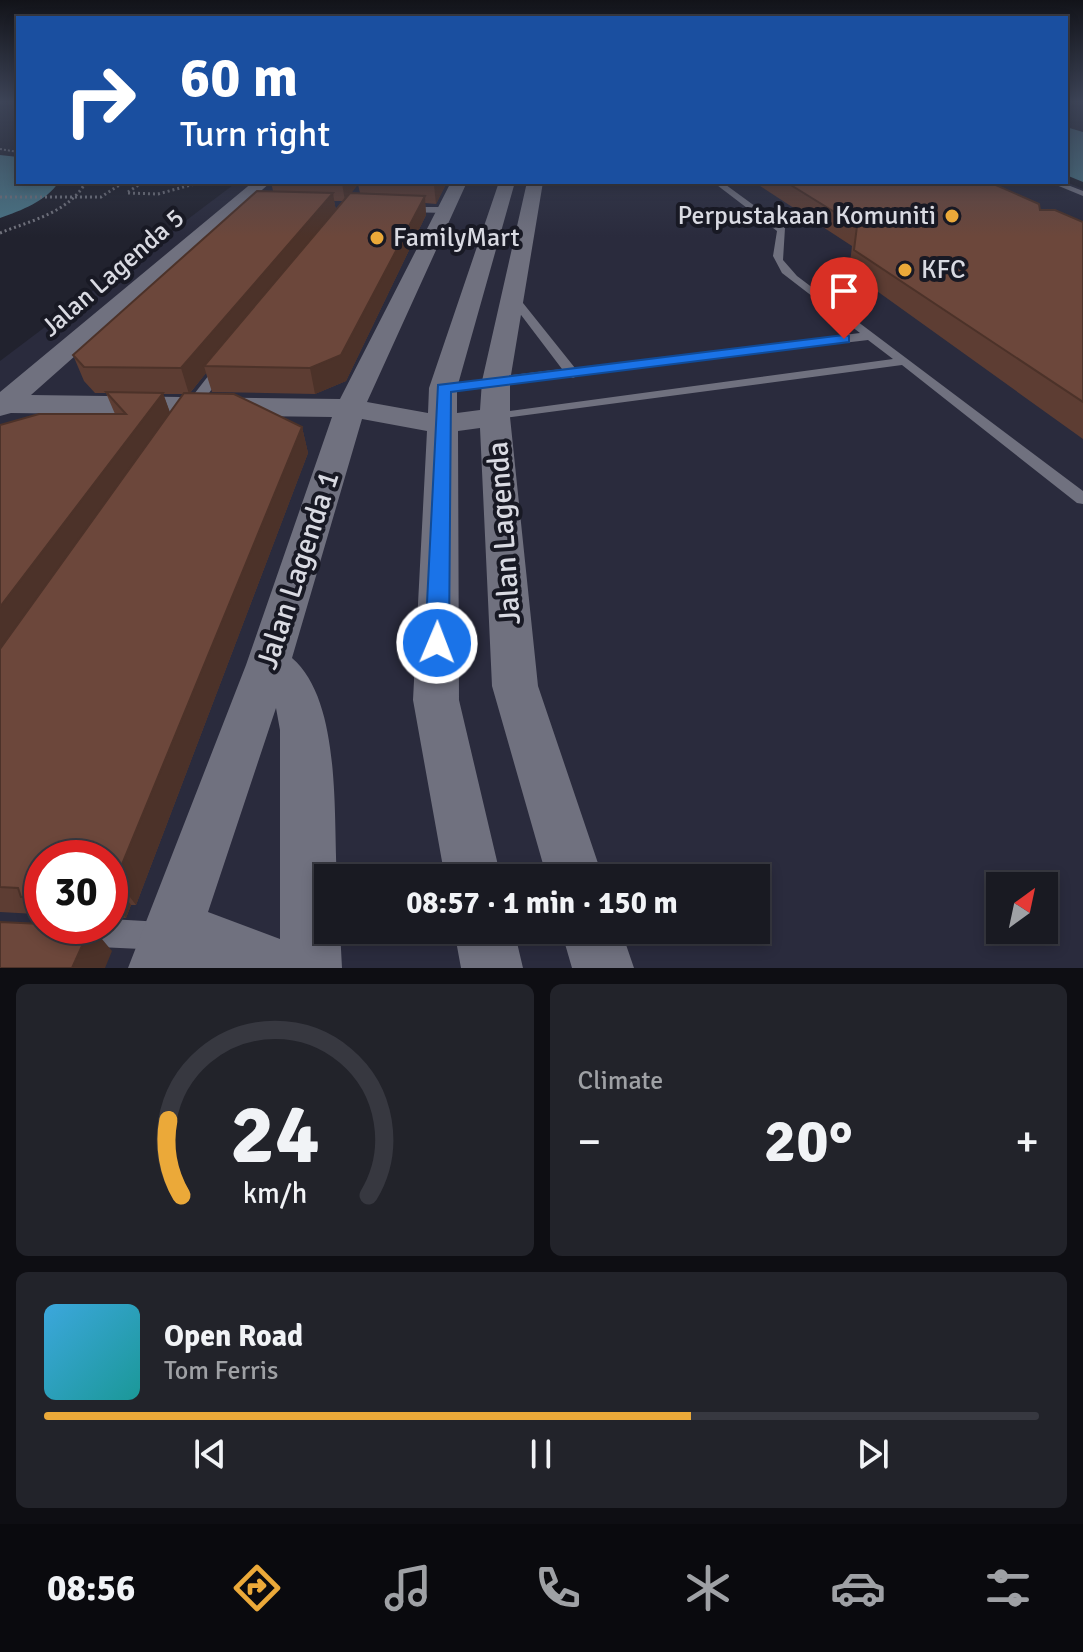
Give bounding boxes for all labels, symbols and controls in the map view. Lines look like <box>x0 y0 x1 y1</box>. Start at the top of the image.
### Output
text: 60 m <box>180 43 298 112</box>
icon: right <box>48 48 152 152</box>
text: Turn right <box>180 112 330 157</box>
place label: Perpustakaan Komuniti <box>677 200 936 232</box>
street label: Jalan Lagenda 5 <box>35 202 191 344</box>
marker: Perpustakaan Komuniti <box>943 207 961 225</box>
place label: FamilyMart <box>393 222 520 254</box>
marker: FamilyMart <box>368 229 386 247</box>
place label: KFC <box>921 254 966 286</box>
pin <box>810 257 878 339</box>
marker: KFC <box>896 261 914 279</box>
icon: arrive <box>822 269 866 313</box>
street label: Jalan Lagenda <box>479 440 529 626</box>
street label: Jalan Lagenda 1 <box>249 466 347 674</box>
position arrow <box>395 601 479 685</box>
speed limit sign: 30 <box>24 840 128 944</box>
north arrow <box>986 872 1058 944</box>
map controls <box>986 872 1058 944</box>
text: 08:57 · 1 min · 150 m <box>406 885 678 922</box>
text: Climate <box>578 1065 663 1097</box>
text: 24 <box>230 1084 320 1186</box>
text: 20° <box>764 1105 853 1179</box>
text: − <box>578 1115 601 1169</box>
text: + <box>1015 1115 1039 1169</box>
text: km/h <box>242 1176 307 1211</box>
text: Open Road <box>164 1318 303 1355</box>
text: Tom Ferris <box>164 1355 278 1387</box>
icon: previous <box>188 1432 232 1476</box>
icon: pause <box>519 1432 563 1476</box>
icon: next <box>851 1432 895 1476</box>
icon: directions <box>229 1560 285 1616</box>
icon: music <box>380 1560 436 1616</box>
icon: phone <box>530 1560 586 1616</box>
icon: climate <box>680 1560 736 1616</box>
icon: car <box>830 1560 886 1616</box>
icon: filters <box>980 1560 1036 1616</box>
text: 08:56 <box>47 1566 135 1611</box>

